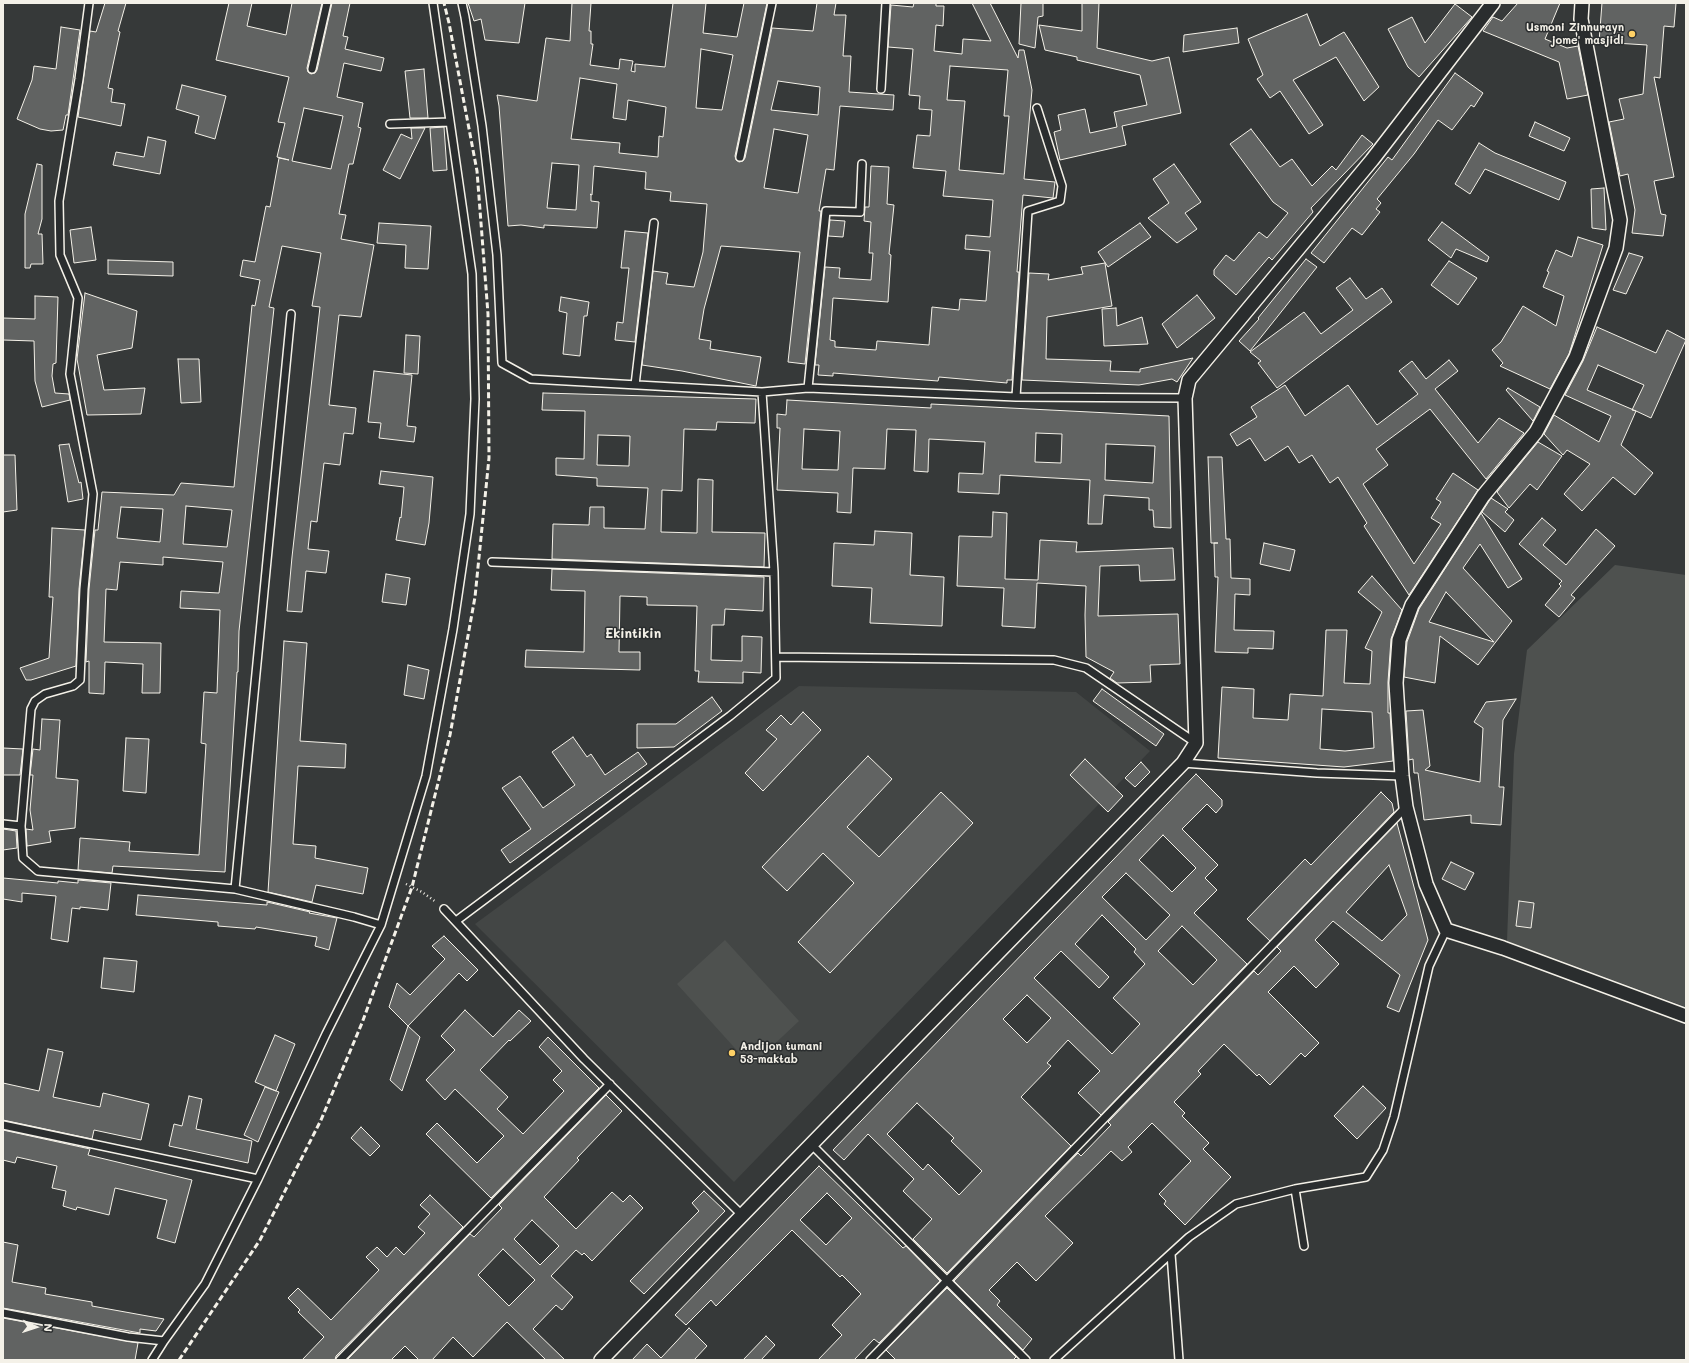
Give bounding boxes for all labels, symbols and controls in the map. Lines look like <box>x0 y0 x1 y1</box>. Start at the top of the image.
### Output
place label: Usmoni Zinnurayn jome' masjidi <box>1526 21 1624 47</box>
marker: Usmoni Zinnurayn jome' masjidi <box>1627 29 1637 39</box>
district label: Ekintikin <box>605 626 661 642</box>
place label: Andijon tumani 53-maktab <box>740 1040 822 1066</box>
marker: Andijon tumani 53-maktab <box>727 1048 737 1058</box>
north arrow <box>16 1307 56 1347</box>
text: N <box>41 1323 56 1332</box>

